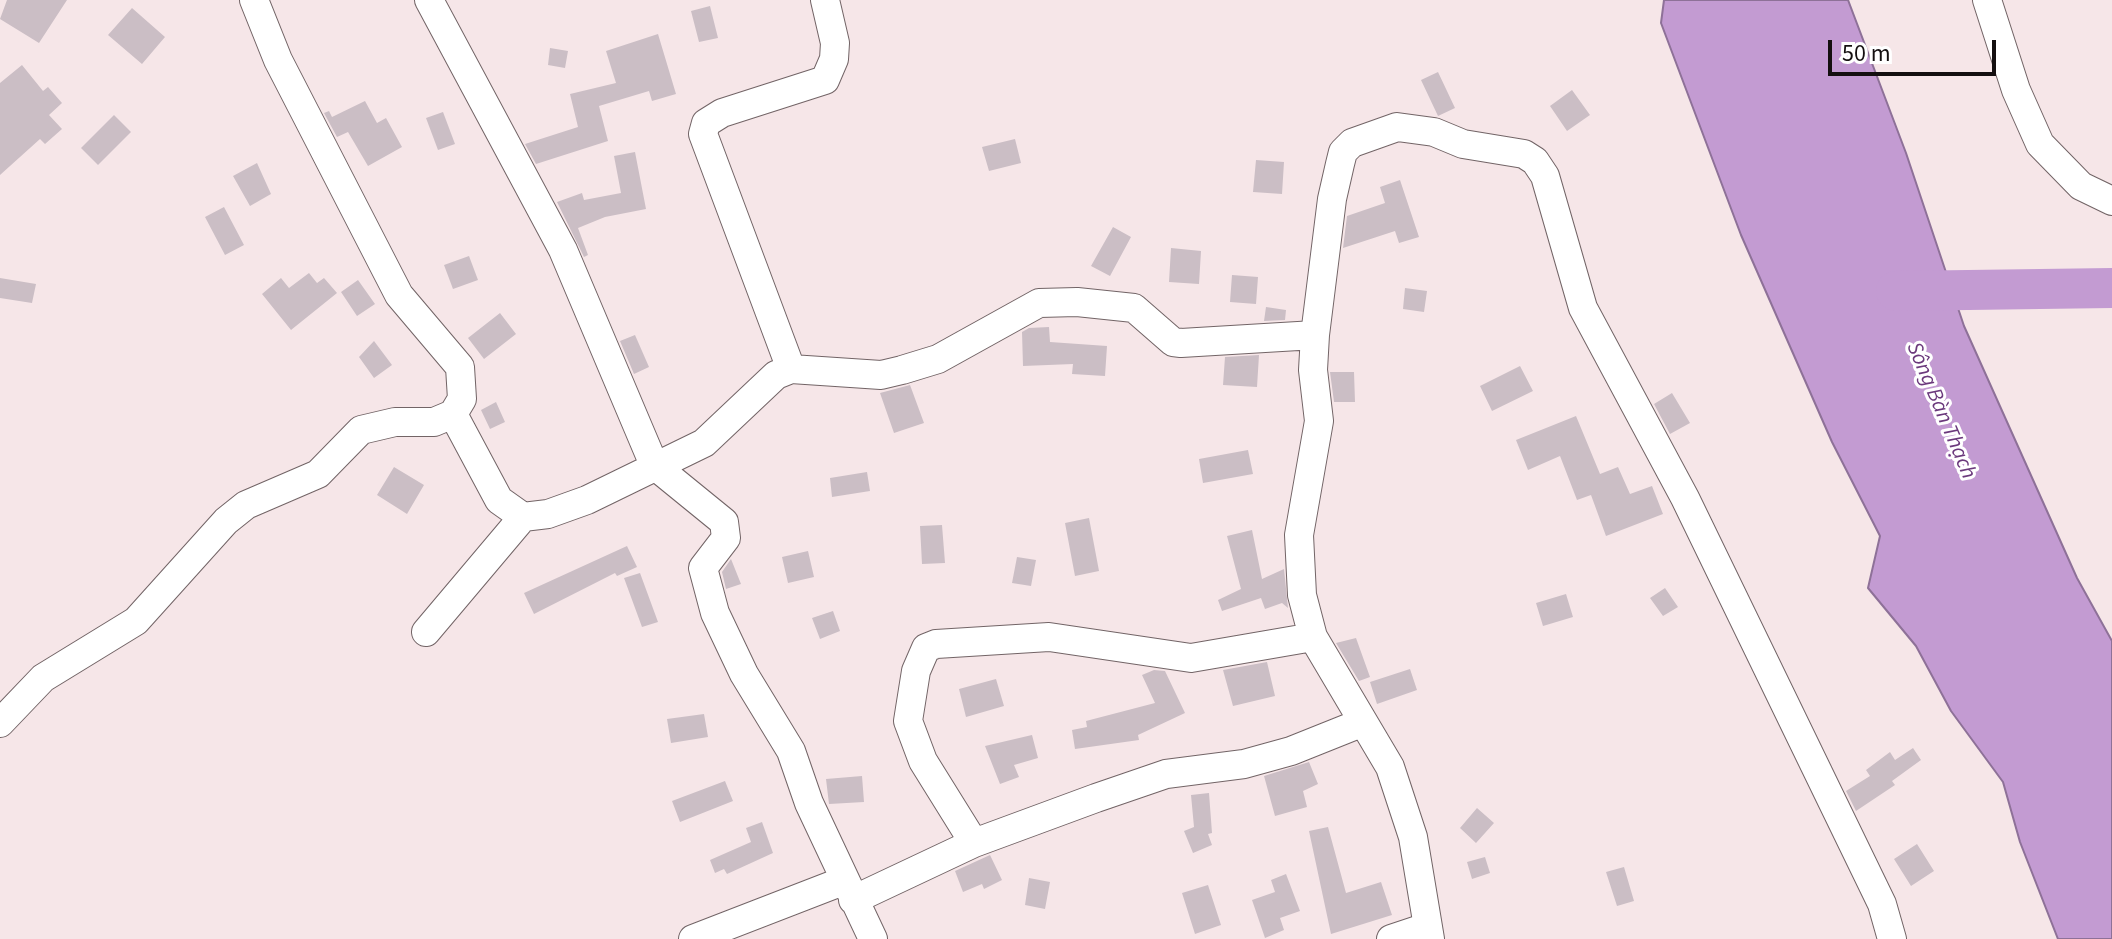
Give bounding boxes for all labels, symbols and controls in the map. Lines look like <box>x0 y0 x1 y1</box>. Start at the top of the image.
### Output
scale bar <box>1832 24 2000 74</box>
text: 50 m <box>1842 36 1891 71</box>
water label: Sông Bàn Thạch <box>1899 339 1981 483</box>

